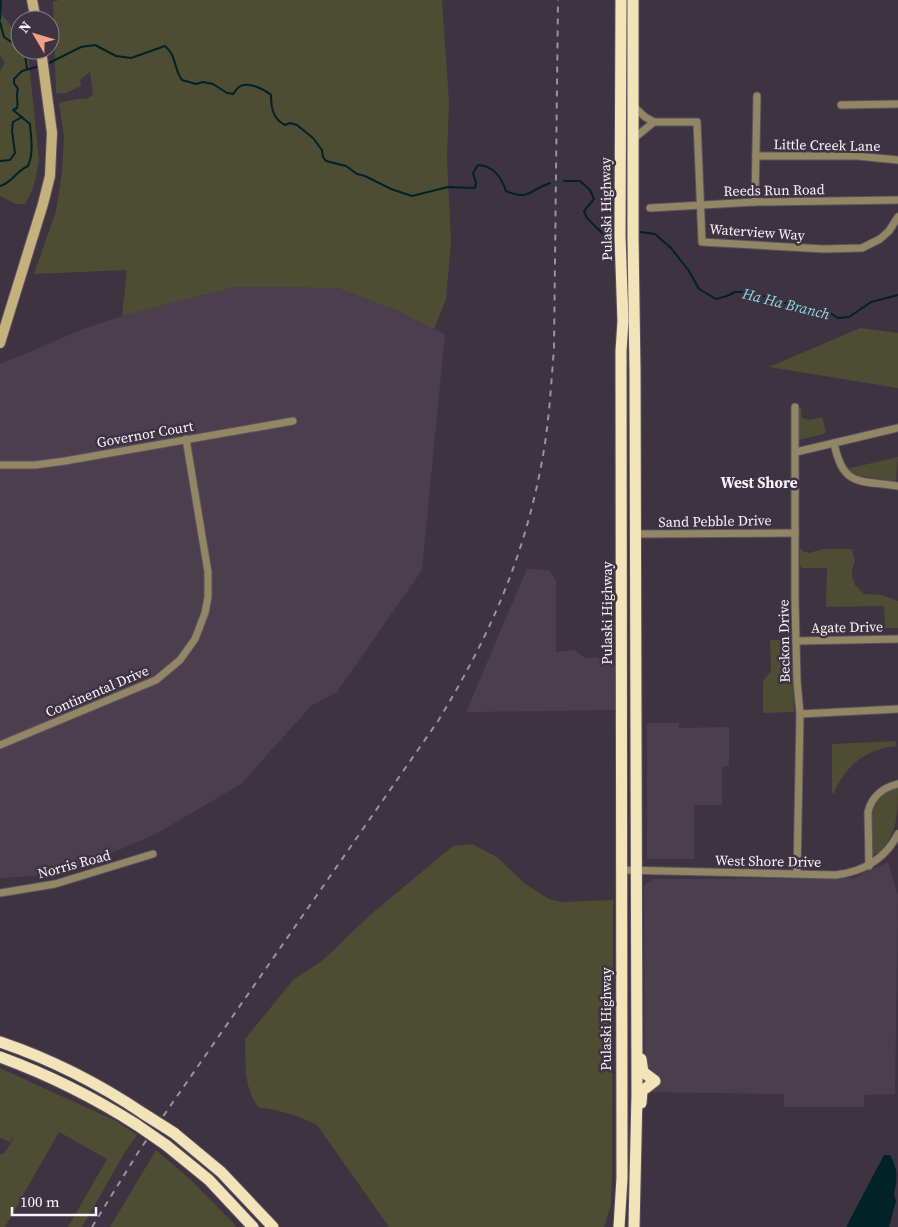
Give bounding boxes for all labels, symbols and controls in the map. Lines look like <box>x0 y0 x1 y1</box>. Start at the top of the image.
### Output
north arrow <box>10 10 60 60</box>
text: N <box>14 17 36 37</box>
street label: Little Creek Lane <box>773 134 881 156</box>
street label: Pulaski Highway <box>595 156 617 261</box>
street label: Reeds Run Road <box>723 179 825 201</box>
street label: Waterview Way <box>709 219 806 245</box>
water label: Ha Ha Branch <box>739 282 832 325</box>
street label: Governor Court <box>95 416 195 452</box>
district label: West Shore <box>720 472 798 493</box>
street label: Sand Pebble Drive <box>658 510 772 532</box>
street label: Pulaski Highway <box>597 560 617 665</box>
street label: Beckon Drive <box>773 599 795 683</box>
street label: Agate Drive <box>811 616 883 638</box>
street label: Continental Drive <box>42 660 152 722</box>
street label: Norris Road <box>35 845 113 883</box>
street label: West Shore Drive <box>715 850 821 872</box>
street label: Pulaski Highway <box>596 966 616 1071</box>
scale bar <box>12 1184 96 1216</box>
text: 100 m <box>20 1191 60 1212</box>

